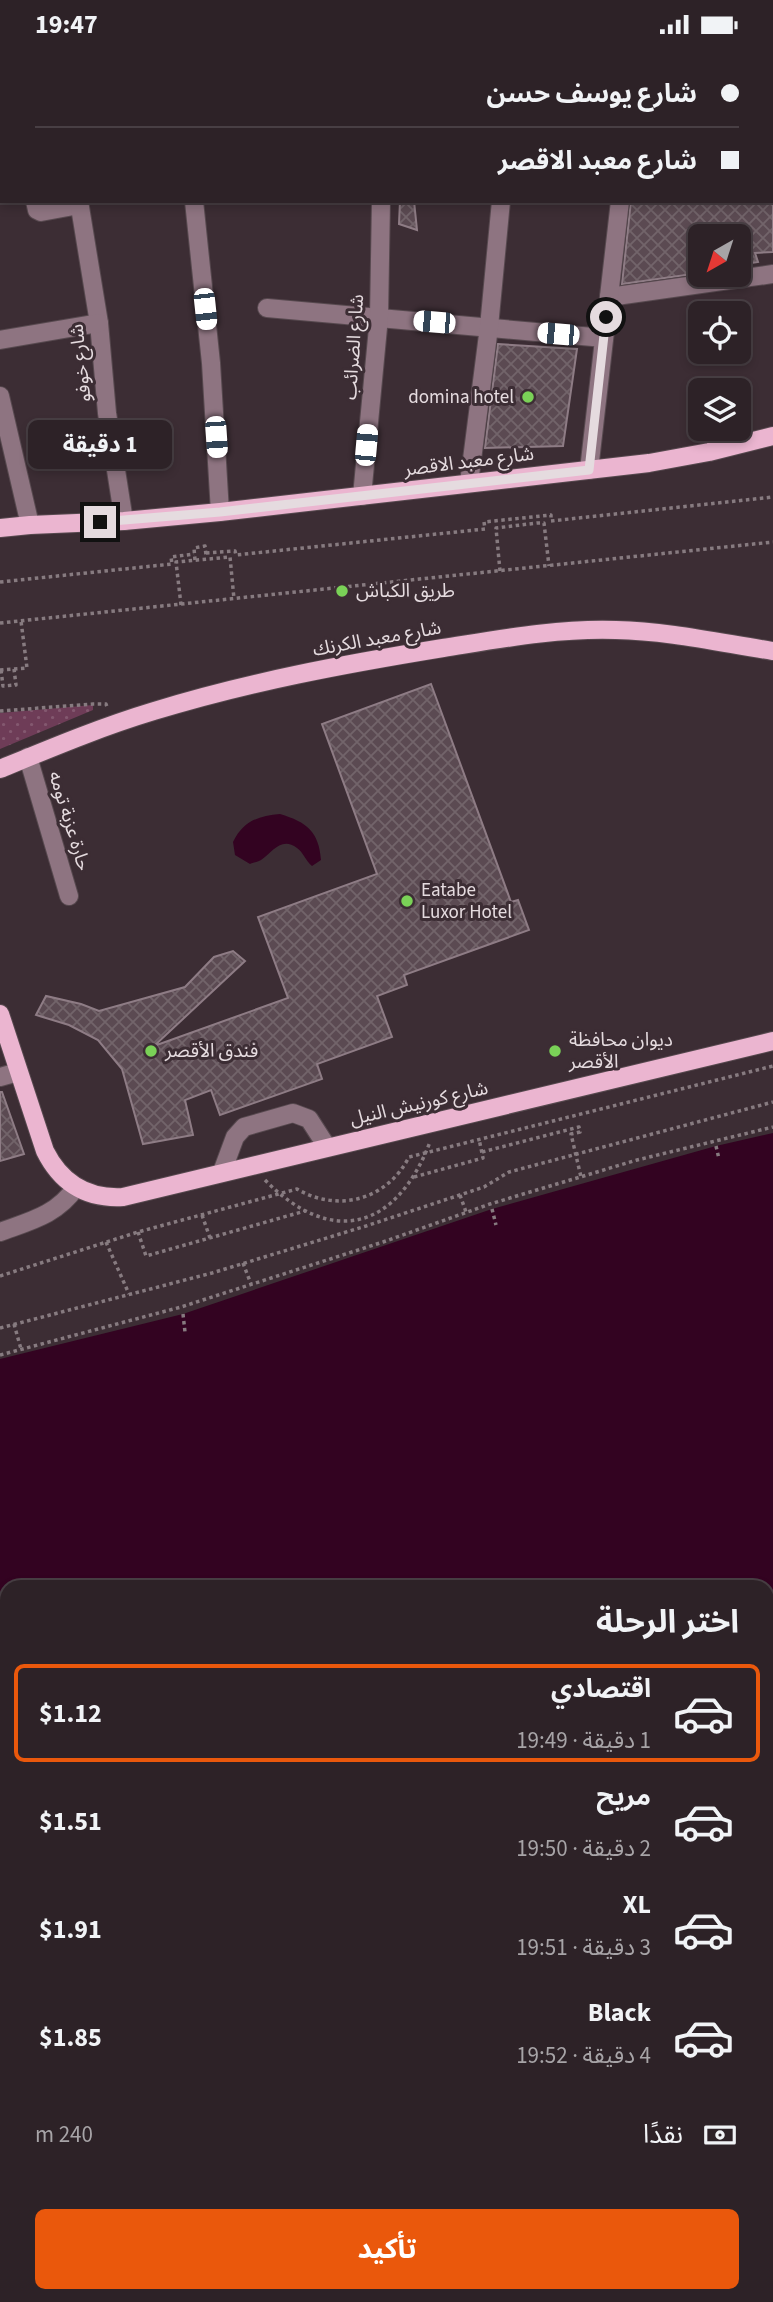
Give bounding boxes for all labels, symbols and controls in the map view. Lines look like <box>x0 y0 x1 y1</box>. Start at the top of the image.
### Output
text: 19:47 <box>35 6 98 43</box>
text: شارع يوسف حسن <box>486 75 697 112</box>
text: شارع معبد الاقصر <box>498 142 697 179</box>
north arrow <box>688 224 751 287</box>
map controls <box>688 224 751 441</box>
car <box>193 287 218 331</box>
street label: شارع الضرائب <box>337 293 371 401</box>
route start <box>590 301 622 333</box>
button: locate <box>688 301 751 364</box>
car <box>413 310 456 334</box>
car <box>537 322 580 346</box>
street label: شارع خوفو <box>63 323 99 403</box>
button: layers <box>688 378 751 441</box>
place label: domina hotel <box>408 384 514 411</box>
marker: domina hotel <box>520 389 536 405</box>
car <box>205 415 228 459</box>
callout: 1 دقيقة <box>28 421 172 469</box>
car <box>354 423 379 467</box>
text: 1 دقيقة <box>63 428 137 461</box>
street label: شارع معبد الاقصر <box>401 441 536 483</box>
route end <box>84 506 116 538</box>
place label: طريق الكباش <box>356 578 455 605</box>
marker: طريق الكباش <box>334 583 350 599</box>
street label: شارع معبد الكرنك <box>311 614 443 664</box>
street label: حارة عزبة تومه <box>41 768 97 874</box>
place label: Eatabe Luxor Hotel <box>421 877 512 926</box>
marker: Eatabe Luxor Hotel <box>399 893 415 909</box>
place label: ديوان محافظة الأقصر <box>568 1027 673 1076</box>
place label: فندق الأقصر <box>164 1038 258 1065</box>
marker: فندق الأقصر <box>143 1043 159 1059</box>
marker: ديوان محافظة الأقصر <box>547 1043 563 1059</box>
street label: شارع كورنيش النيل <box>347 1075 491 1133</box>
text: اختر الرحلة <box>596 1599 739 1645</box>
text: اقتصادي <box>551 1670 651 1707</box>
icon: car <box>672 1682 735 1745</box>
text: $1.12 <box>39 1695 102 1732</box>
text: 1 دقيقة · 19:49 <box>516 1724 651 1757</box>
text: مريح <box>596 1778 651 1815</box>
icon: car <box>672 1790 735 1853</box>
text: $1.51 <box>39 1803 102 1840</box>
text: 2 دقيقة · 19:50 <box>516 1832 651 1865</box>
text: XL <box>623 1886 651 1923</box>
icon: car <box>672 1898 735 1961</box>
text: $1.91 <box>39 1911 102 1948</box>
text: 3 دقيقة · 19:51 <box>516 1931 651 1964</box>
text: Black <box>588 1994 651 2031</box>
icon: car <box>672 2006 735 2069</box>
text: $1.85 <box>39 2019 102 2056</box>
text: 4 دقيقة · 19:52 <box>516 2039 651 2072</box>
text: نقدًا <box>643 2116 683 2153</box>
icon: cash <box>701 2116 739 2154</box>
text: 240 m <box>35 2118 93 2151</box>
button: تأكيد <box>35 2209 739 2289</box>

